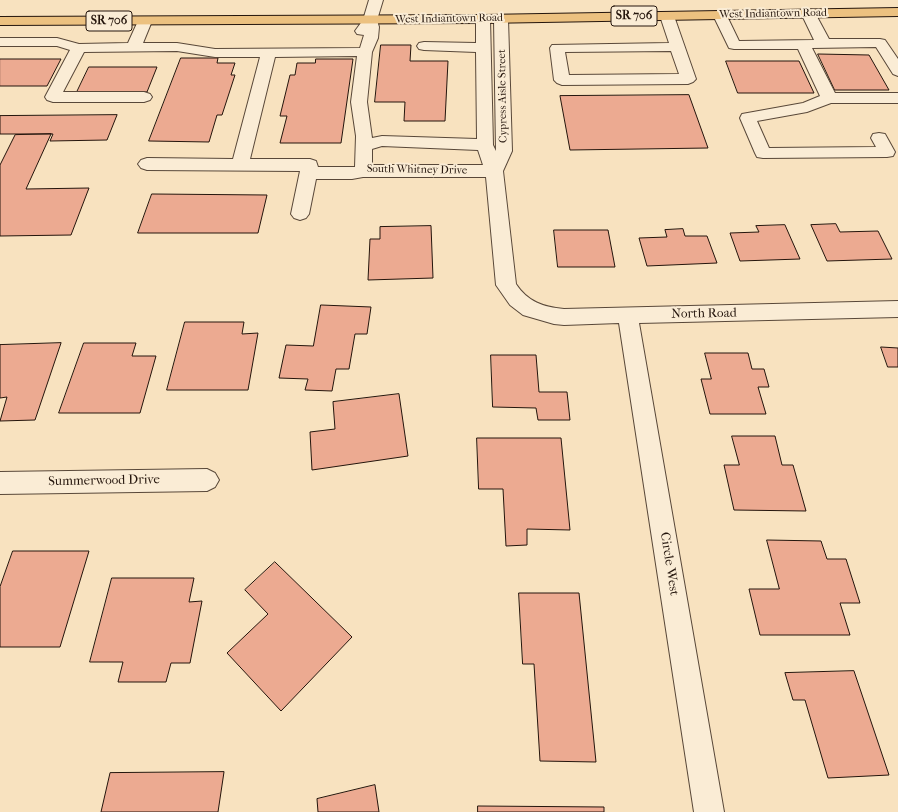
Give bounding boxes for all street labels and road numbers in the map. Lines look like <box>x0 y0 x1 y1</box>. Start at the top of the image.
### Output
road number: SR 706 <box>611 6 657 26</box>
street label: West Indiantown Road <box>719 6 827 22</box>
road number: SR 706 <box>86 11 132 31</box>
street label: West Indiantown Road <box>395 11 503 27</box>
street label: Cypress Aisle Street <box>496 49 510 143</box>
street label: South Whitney Drive <box>367 163 467 177</box>
street label: North Road <box>671 306 737 322</box>
street label: Summerwood Drive <box>48 472 160 490</box>
street label: Circle West <box>656 531 682 597</box>

